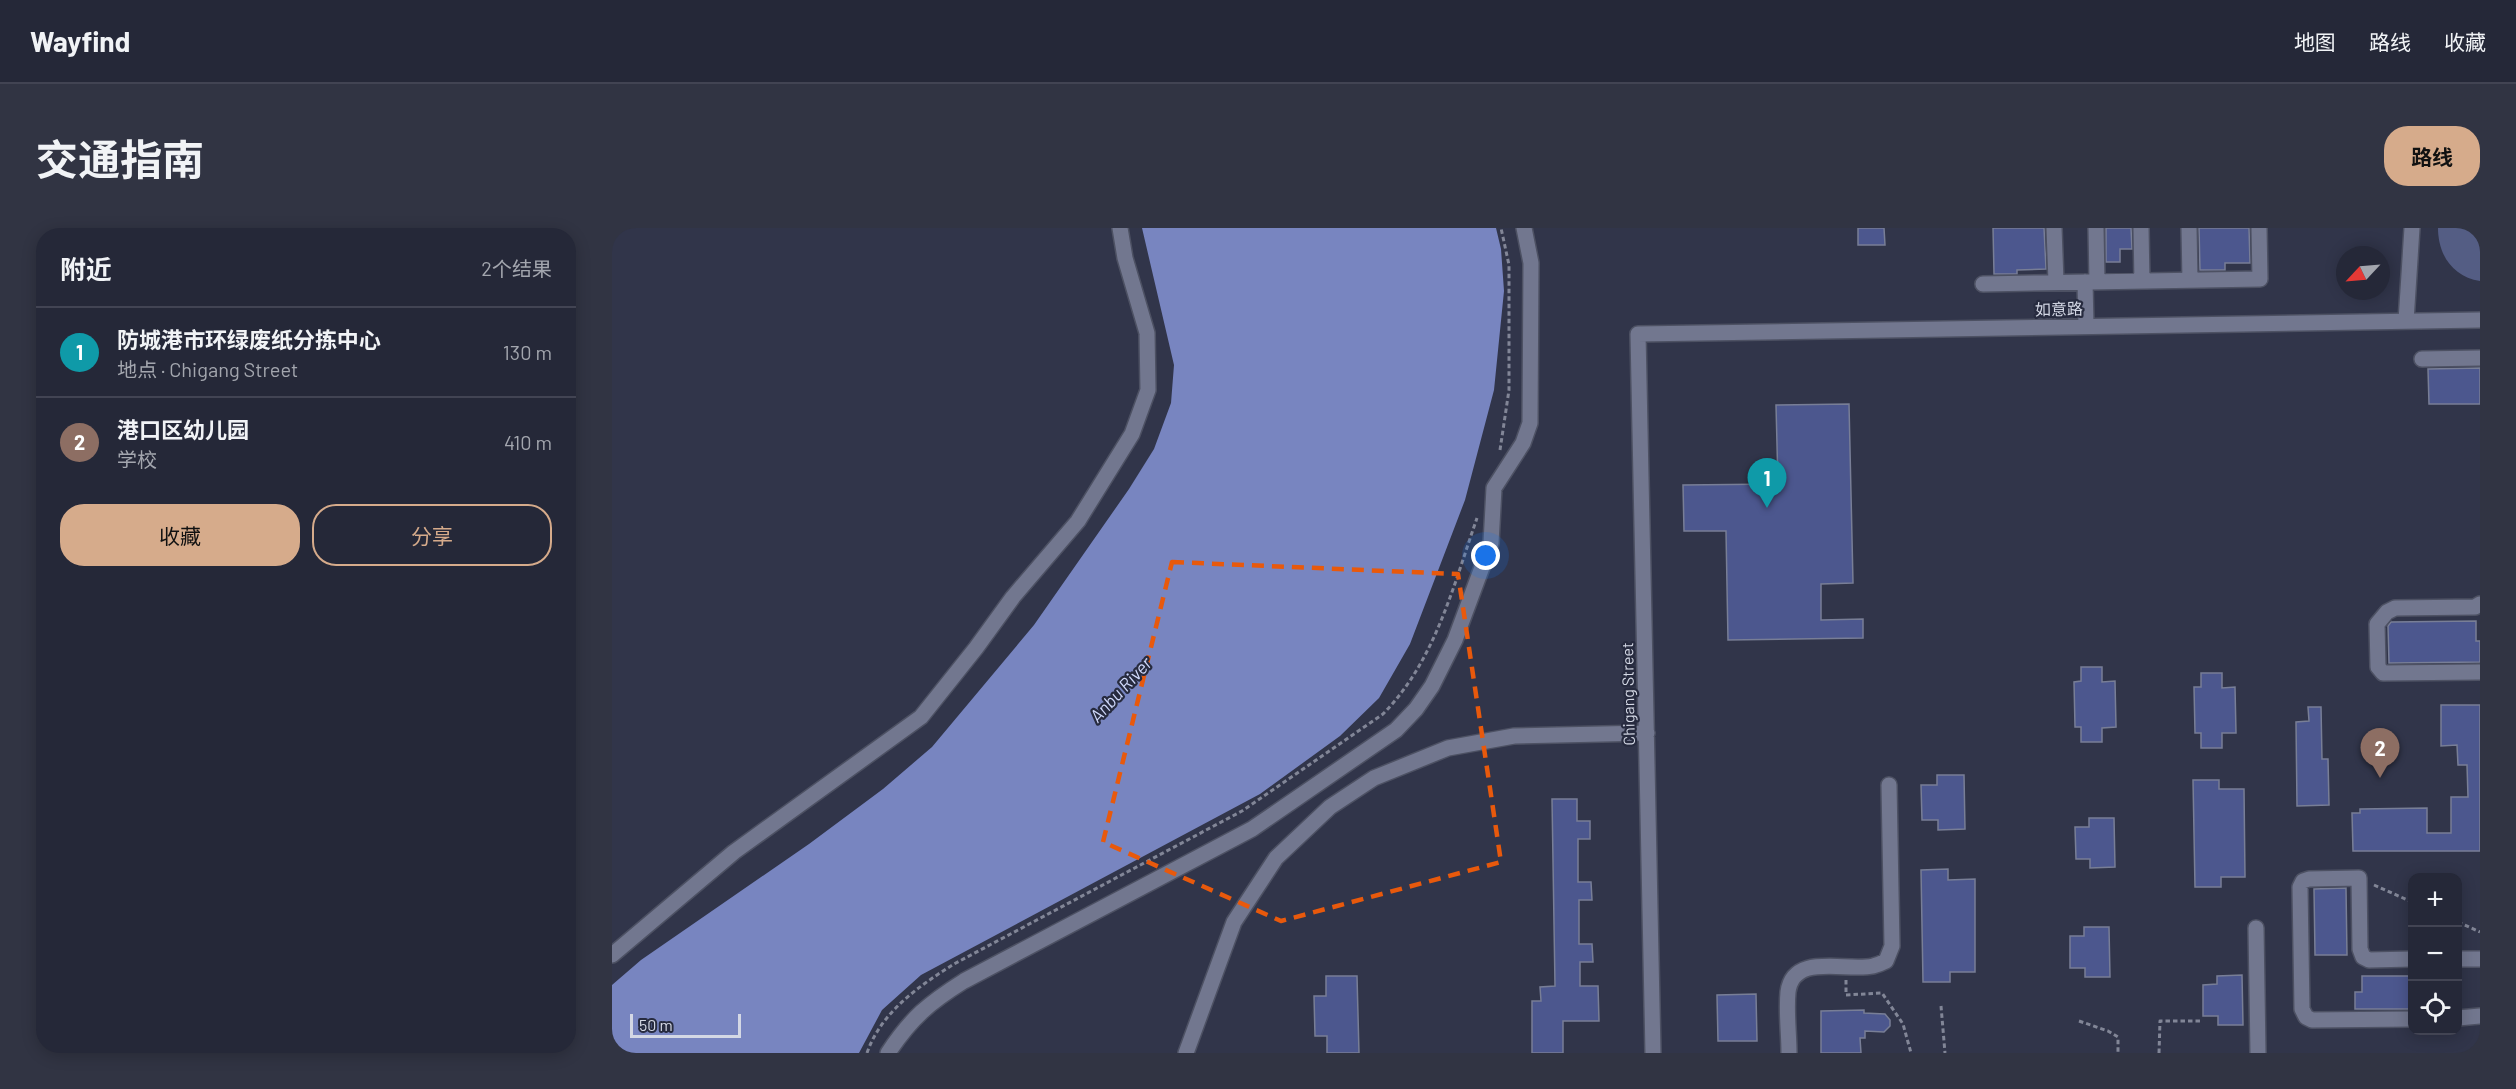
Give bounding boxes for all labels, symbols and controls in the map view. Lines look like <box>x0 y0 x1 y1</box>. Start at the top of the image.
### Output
text: Wayfind <box>30 24 130 58</box>
text: 地图 <box>2294 29 2336 54</box>
text: 路线 <box>2369 29 2411 54</box>
text: 收藏 <box>2444 29 2486 54</box>
button: 路线 <box>2384 126 2480 186</box>
text: 交通指南 <box>36 133 204 183</box>
north arrow <box>2336 246 2390 300</box>
text: 附近 <box>60 253 112 284</box>
text: 2个结果 <box>481 256 552 280</box>
street label: 如意路 <box>2035 299 2083 318</box>
text: 防城港市环绿废纸分拣中心 <box>117 326 381 352</box>
text: 1 <box>76 340 83 364</box>
text: 130 m <box>503 340 552 364</box>
text: 地点 · Chigang Street <box>117 357 298 381</box>
text: 港口区幼儿园 <box>117 416 249 442</box>
text: 2 <box>74 430 85 454</box>
text: 410 m <box>504 430 552 454</box>
text: 学校 <box>117 447 157 471</box>
pin: 1 <box>1748 458 1786 508</box>
button: 收藏 <box>60 504 300 566</box>
button: 分享 <box>312 504 552 566</box>
your location <box>1471 541 1500 570</box>
street label: Chigang Street <box>1617 642 1638 746</box>
water label: Anbu River <box>1085 652 1156 727</box>
pin: 2 <box>2360 728 2400 778</box>
map controls <box>2408 873 2462 1035</box>
button: + <box>2408 873 2462 927</box>
button: − <box>2408 927 2462 981</box>
button: locate <box>2408 981 2462 1035</box>
scale bar <box>630 1011 741 1038</box>
text: 50 m <box>639 1015 673 1034</box>

